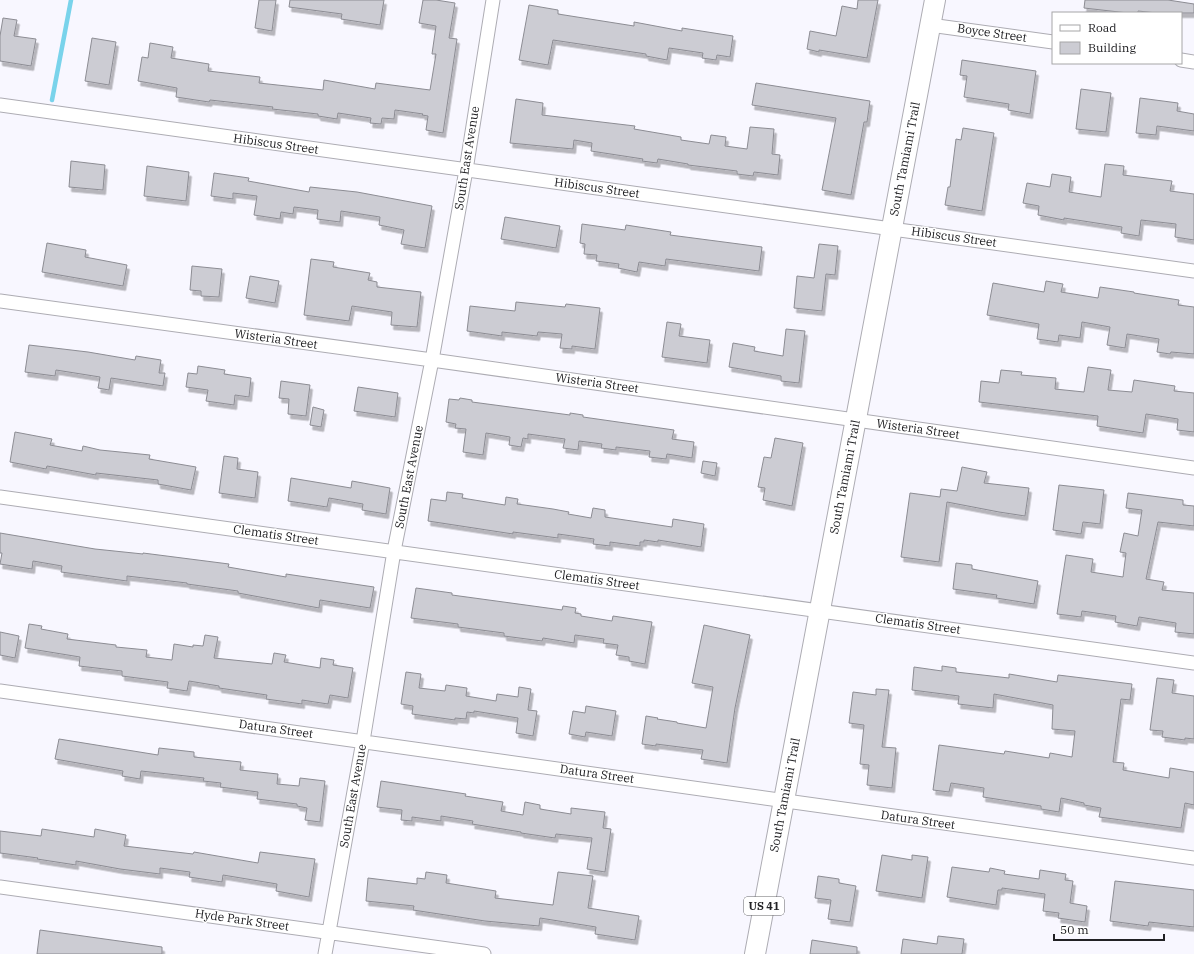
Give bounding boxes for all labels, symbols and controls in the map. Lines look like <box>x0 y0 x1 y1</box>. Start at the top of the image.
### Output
legend <box>1052 12 1182 64</box>
street label: Boyce Street <box>956 20 1028 45</box>
text: Road <box>1088 20 1117 35</box>
text: Building <box>1088 40 1136 55</box>
street label: South Tamiami Trail <box>886 100 923 217</box>
street label: South East Avenue <box>451 105 482 211</box>
street label: Hibiscus Street <box>232 130 320 157</box>
street label: Hibiscus Street <box>553 174 641 201</box>
street label: Hibiscus Street <box>910 223 998 250</box>
street label: Wisteria Street <box>234 325 319 352</box>
street label: Wisteria Street <box>555 369 640 396</box>
street label: Wisteria Street <box>876 415 961 442</box>
street label: South Tamiami Trail <box>826 418 863 535</box>
street label: South East Avenue <box>391 424 426 530</box>
street label: Clematis Street <box>232 521 320 548</box>
street label: Clematis Street <box>553 566 641 593</box>
street label: Clematis Street <box>874 610 962 637</box>
street label: Datura Street <box>238 716 314 741</box>
street label: South Tamiami Trail <box>766 736 803 853</box>
street label: South East Avenue <box>336 743 369 849</box>
street label: Datura Street <box>559 761 635 786</box>
street label: Datura Street <box>880 807 956 832</box>
road number: US 41 <box>744 897 784 915</box>
street label: Hyde Park Street <box>194 905 290 934</box>
scale bar <box>1054 916 1164 942</box>
text: 50 m <box>1060 922 1089 937</box>

